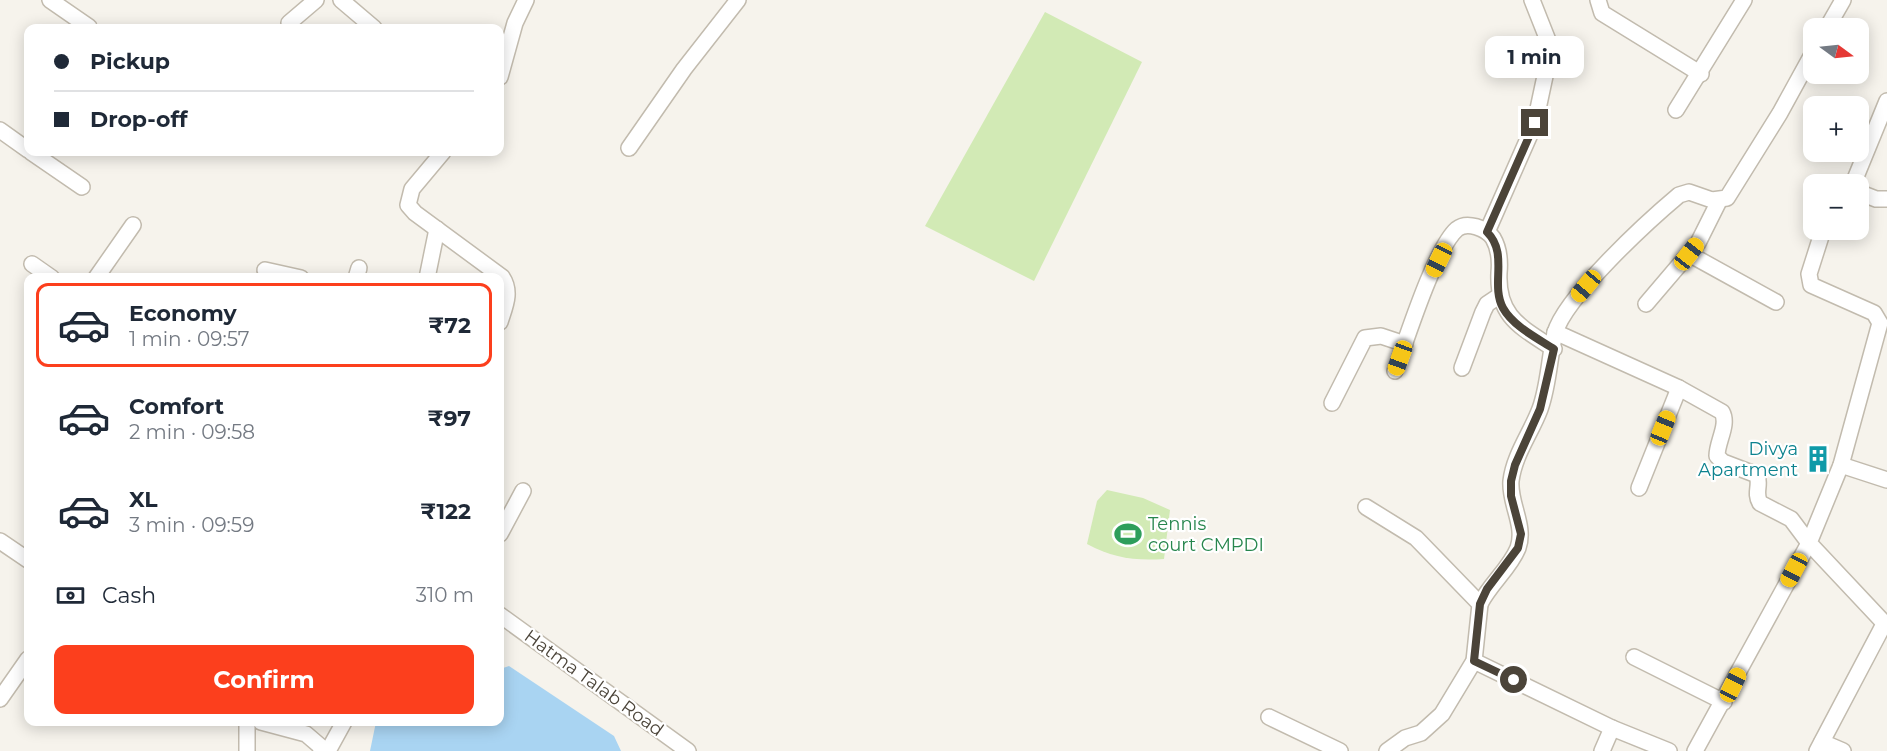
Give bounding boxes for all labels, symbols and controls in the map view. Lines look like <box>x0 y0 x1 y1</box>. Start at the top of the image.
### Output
north arrow <box>1803 18 1869 84</box>
map controls <box>1803 18 1869 240</box>
callout: 1 min <box>1486 36 1585 78</box>
text: 1 min <box>1507 45 1562 69</box>
text: Pickup <box>90 48 170 75</box>
button: + <box>1803 96 1869 162</box>
text: Drop-off <box>90 106 188 133</box>
route end <box>1521 109 1548 136</box>
button: − <box>1803 174 1869 240</box>
car <box>1671 234 1707 274</box>
car <box>1423 240 1455 280</box>
car <box>1568 266 1604 306</box>
icon: car <box>57 298 111 352</box>
text: Economy <box>129 300 237 327</box>
text: ₹72 <box>428 312 471 339</box>
text: 1 min · 09:57 <box>129 327 250 351</box>
car <box>1385 338 1415 378</box>
icon: car <box>57 391 111 445</box>
text: Comfort <box>129 393 224 420</box>
text: ₹97 <box>427 405 471 432</box>
car <box>1648 408 1678 448</box>
text: 2 min · 09:58 <box>129 420 255 444</box>
place label: Divya Apartment <box>1698 438 1798 481</box>
building icon: Divya Apartment <box>1803 444 1833 474</box>
icon: car <box>57 484 111 538</box>
text: XL <box>129 486 158 513</box>
text: ₹122 <box>420 498 471 525</box>
text: 3 min · 09:59 <box>129 513 254 537</box>
place label: Tennis court CMPDI <box>1148 513 1264 556</box>
sports icon: Tennis court CMPDI <box>1113 519 1143 549</box>
car <box>1778 550 1810 590</box>
icon: cash <box>54 579 87 612</box>
text: Cash <box>102 582 156 609</box>
text: 310 m <box>416 583 474 607</box>
street label: Hatma Talab Road <box>520 625 668 741</box>
button: Confirm <box>54 645 474 714</box>
car <box>1717 665 1749 705</box>
route start <box>1500 666 1527 693</box>

